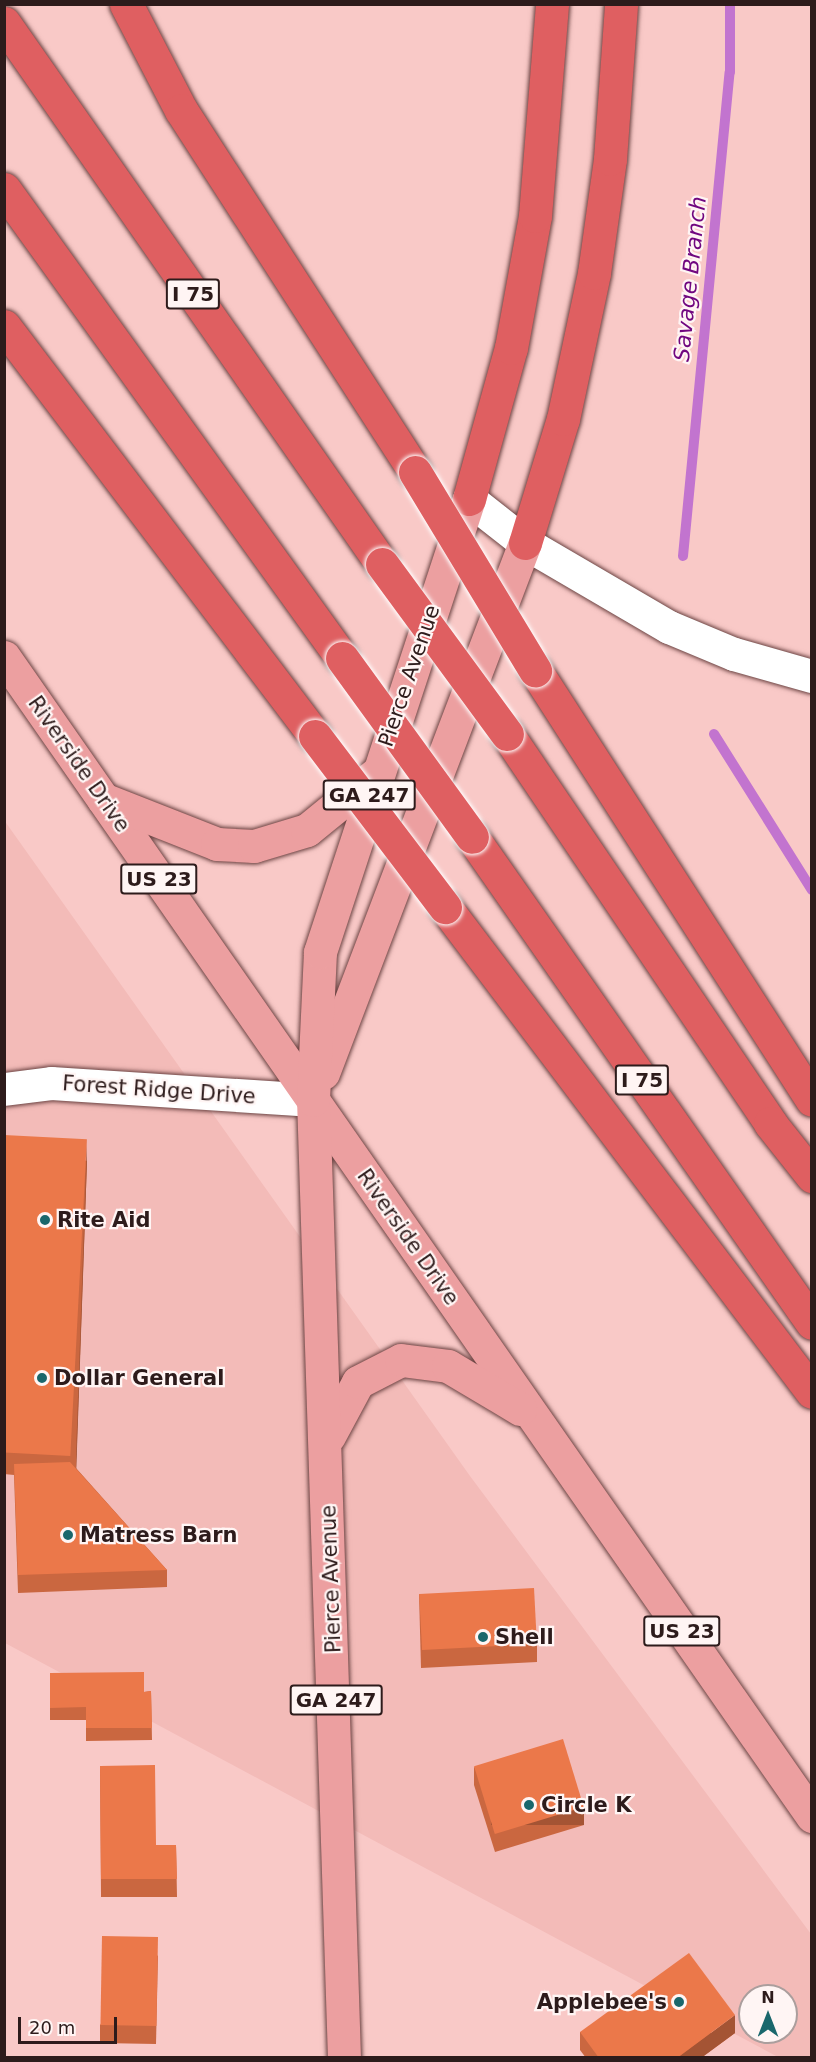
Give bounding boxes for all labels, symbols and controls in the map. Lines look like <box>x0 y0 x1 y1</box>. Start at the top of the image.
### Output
water label: Savage Branch <box>668 195 712 363</box>
road number: I 75 <box>164 277 222 311</box>
street label: Pierce Avenue <box>373 602 445 750</box>
street label: Riverside Drive <box>23 691 135 837</box>
road number: GA 247 <box>322 778 416 812</box>
road number: US 23 <box>120 862 198 896</box>
road number: I 75 <box>614 1063 670 1097</box>
street label: Forest Ridge Drive <box>61 1071 257 1109</box>
street label: Riverside Drive <box>352 1164 464 1310</box>
place label: Rite Aid <box>57 1207 150 1233</box>
marker: Rite Aid <box>38 1213 52 1227</box>
place label: Dollar General <box>54 1365 224 1391</box>
marker: Dollar General <box>35 1371 49 1385</box>
street label: Pierce Avenue <box>316 1504 346 1654</box>
place label: Matress Barn <box>80 1522 238 1548</box>
marker: Matress Barn <box>61 1528 75 1542</box>
road number: US 23 <box>643 1614 721 1648</box>
place label: Shell <box>495 1624 554 1650</box>
marker: Shell <box>476 1630 490 1644</box>
road number: GA 247 <box>290 1683 382 1717</box>
place label: Circle K <box>541 1792 631 1818</box>
marker: Circle K <box>522 1798 536 1812</box>
north arrow <box>738 1984 798 2044</box>
text: N <box>761 1988 775 2007</box>
place label: Applebee's <box>537 1989 667 2015</box>
marker: Applebee's <box>672 1995 686 2009</box>
scale bar <box>21 2005 120 2043</box>
text: 20 m <box>29 2017 75 2038</box>

